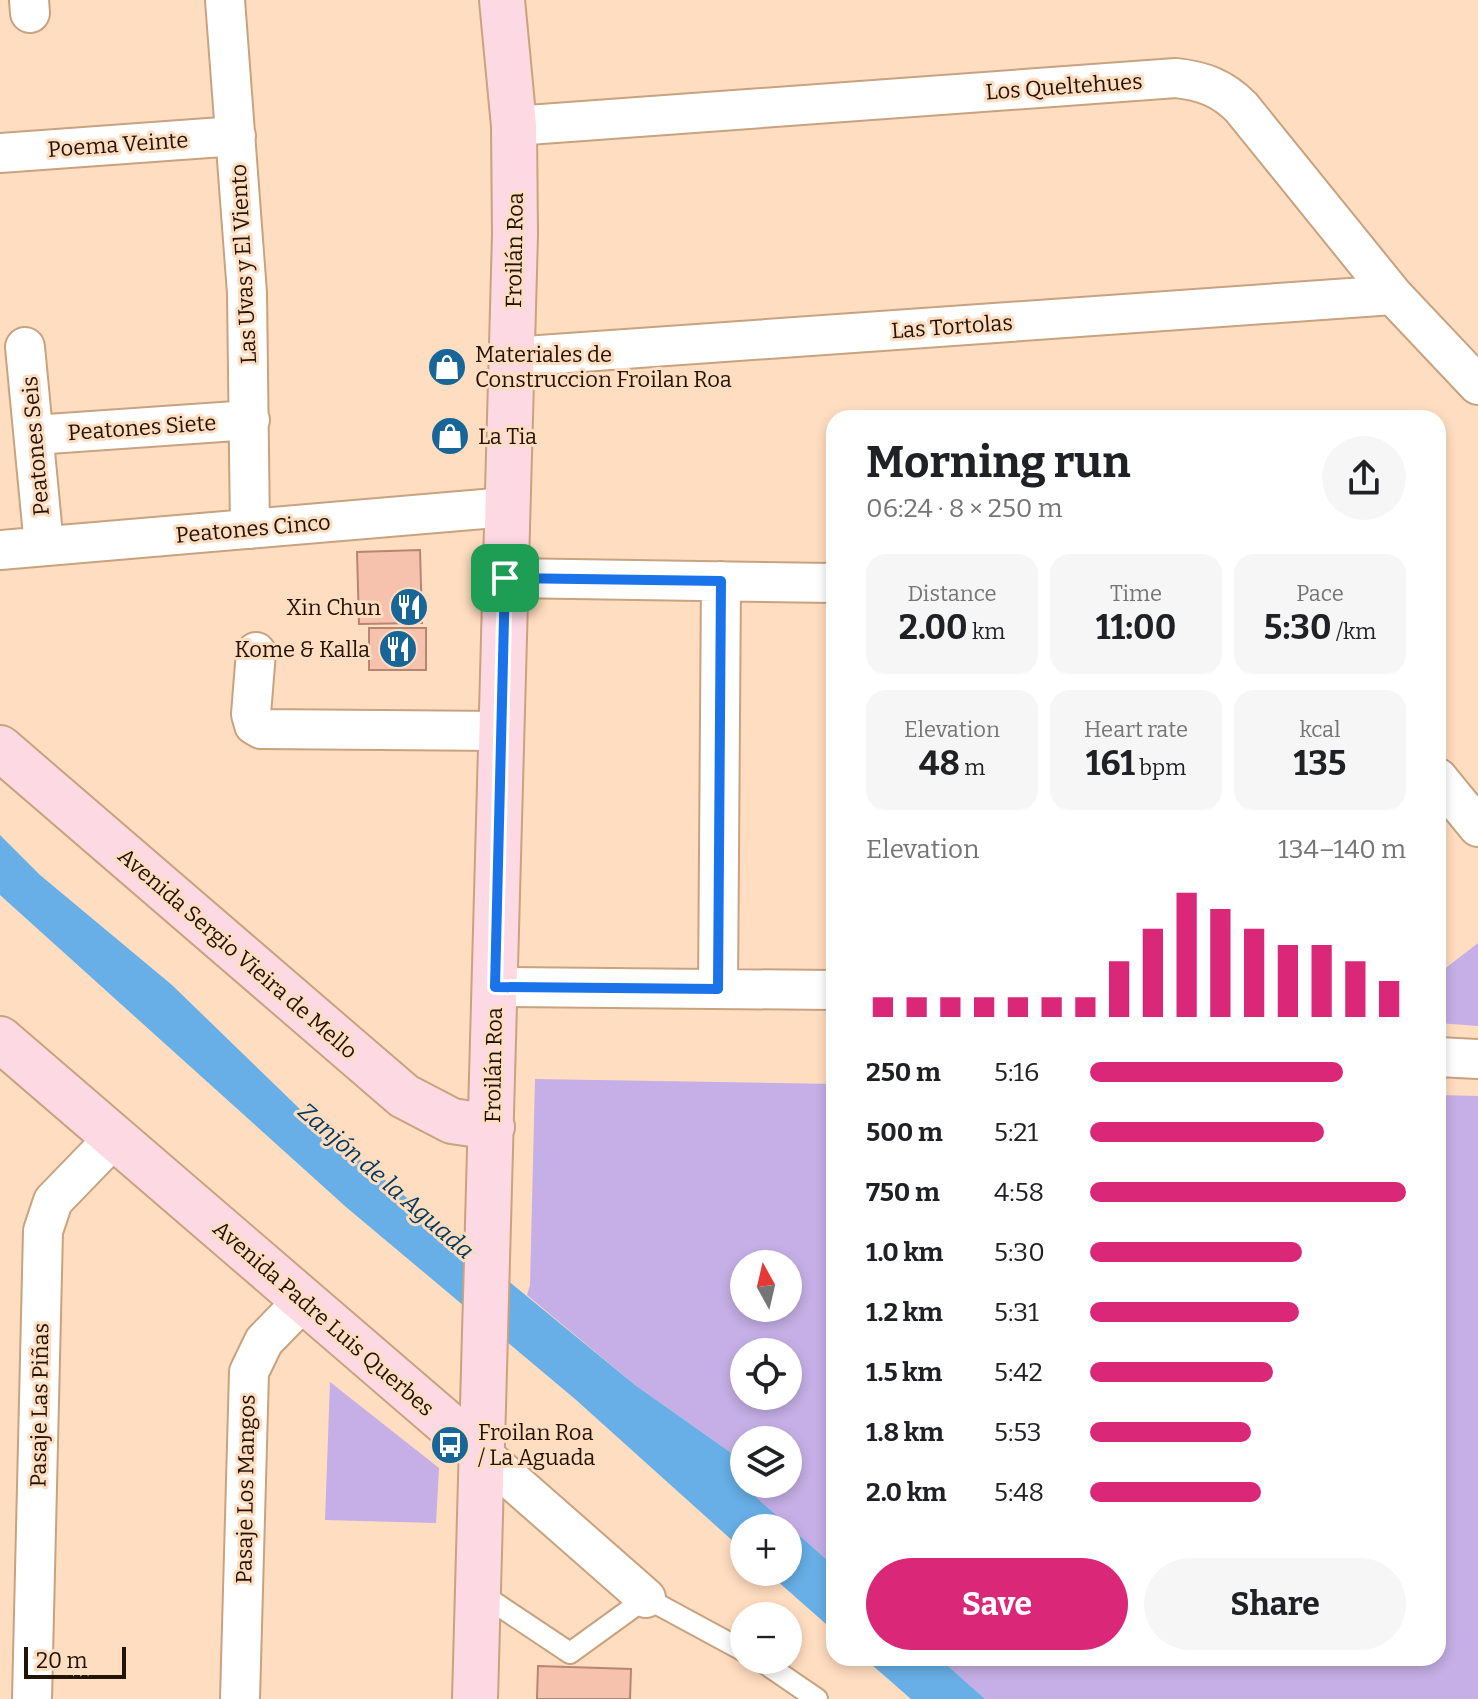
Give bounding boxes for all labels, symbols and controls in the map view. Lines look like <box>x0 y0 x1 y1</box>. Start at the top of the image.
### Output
street label: Los Queltehues <box>985 68 1143 105</box>
street label: Poema Veinte <box>47 126 189 163</box>
street label: Las Uvas y El Viento <box>225 163 262 365</box>
street label: Froilán Roa <box>500 192 529 308</box>
street label: Las Tortolas <box>890 309 1014 344</box>
place label: Materiales de Construccion Froilan Roa <box>475 341 732 393</box>
shop icon: Materiales de Construccion Froilan Roa <box>426 346 468 388</box>
street label: Peatones Seis <box>16 375 55 517</box>
street label: Peatones Siete <box>67 409 217 446</box>
shop icon: La Tia <box>429 415 471 457</box>
place label: La Tia <box>478 423 537 450</box>
text: Morning run <box>866 436 1130 489</box>
button: share <box>1322 436 1406 520</box>
text: 06:24 · 8 × 250 m <box>866 493 1063 524</box>
street label: Peatones Cinco <box>174 508 332 549</box>
pin <box>471 544 539 612</box>
icon: arrive <box>483 556 527 600</box>
text: Distance <box>907 580 997 607</box>
text: Time <box>1110 580 1162 607</box>
text: Pace <box>1296 580 1344 607</box>
restaurant icon: Xin Chun <box>388 586 430 628</box>
place label: Xin Chun <box>286 594 381 621</box>
text: 2.00 <box>899 607 968 648</box>
text: 11:00 <box>1096 607 1176 648</box>
text: 5:30 <box>1264 607 1331 648</box>
text: km <box>968 618 1005 645</box>
text: /km <box>1331 618 1376 645</box>
restaurant icon: Kome & Kalla <box>377 628 419 670</box>
place label: Kome & Kalla <box>235 636 370 663</box>
text: Elevation <box>904 716 1000 743</box>
text: Heart rate <box>1084 716 1188 743</box>
text: kcal <box>1300 716 1340 743</box>
text: 48 <box>919 743 960 784</box>
text: 161 <box>1086 743 1135 784</box>
text: 135 <box>1294 743 1346 784</box>
text: m <box>960 754 985 781</box>
text: bpm <box>1135 754 1186 781</box>
text: Elevation <box>866 834 979 865</box>
text: 134–140 m <box>1278 834 1406 865</box>
street label: Avenida Sergio Vieira de Mello <box>113 842 363 1065</box>
street label: Froilán Roa <box>479 1007 508 1123</box>
text: 250 m <box>866 1057 941 1088</box>
text: 5:16 <box>994 1057 1039 1088</box>
water label: Zanjón de la Aguada <box>292 1097 480 1265</box>
text: 500 m <box>866 1117 943 1148</box>
text: 5:21 <box>994 1117 1038 1148</box>
text: 750 m <box>866 1177 940 1208</box>
text: 4:58 <box>994 1177 1044 1208</box>
street label: Avenida Padre Luis Querbes <box>208 1215 440 1422</box>
text: 1.0 km <box>866 1237 943 1268</box>
text: 5:30 <box>994 1237 1045 1268</box>
north arrow <box>730 1250 802 1322</box>
map controls <box>730 1250 802 1674</box>
text: 1.2 km <box>866 1297 943 1328</box>
text: 5:31 <box>994 1297 1039 1328</box>
street label: Pasaje Las Piñas <box>25 1323 54 1487</box>
button: locate <box>730 1338 802 1410</box>
text: 1.5 km <box>866 1357 942 1388</box>
text: 5:42 <box>994 1357 1043 1388</box>
street label: Pasaje Los Mangos <box>230 1394 261 1584</box>
text: 1.8 km <box>866 1417 944 1448</box>
text: 5:53 <box>994 1417 1041 1448</box>
place label: Froilan Roa / La Aguada <box>478 1419 595 1471</box>
bus stop icon: Froilan Roa / La Aguada <box>429 1424 471 1466</box>
button: layers <box>730 1426 802 1498</box>
text: 2.0 km <box>866 1477 947 1508</box>
text: 5:48 <box>994 1477 1044 1508</box>
button: + <box>730 1514 802 1586</box>
button: Save <box>866 1558 1128 1650</box>
button: Share <box>1144 1558 1406 1650</box>
button: − <box>730 1602 802 1674</box>
scale bar <box>24 1643 126 1679</box>
text: 20 m <box>36 1647 87 1674</box>

